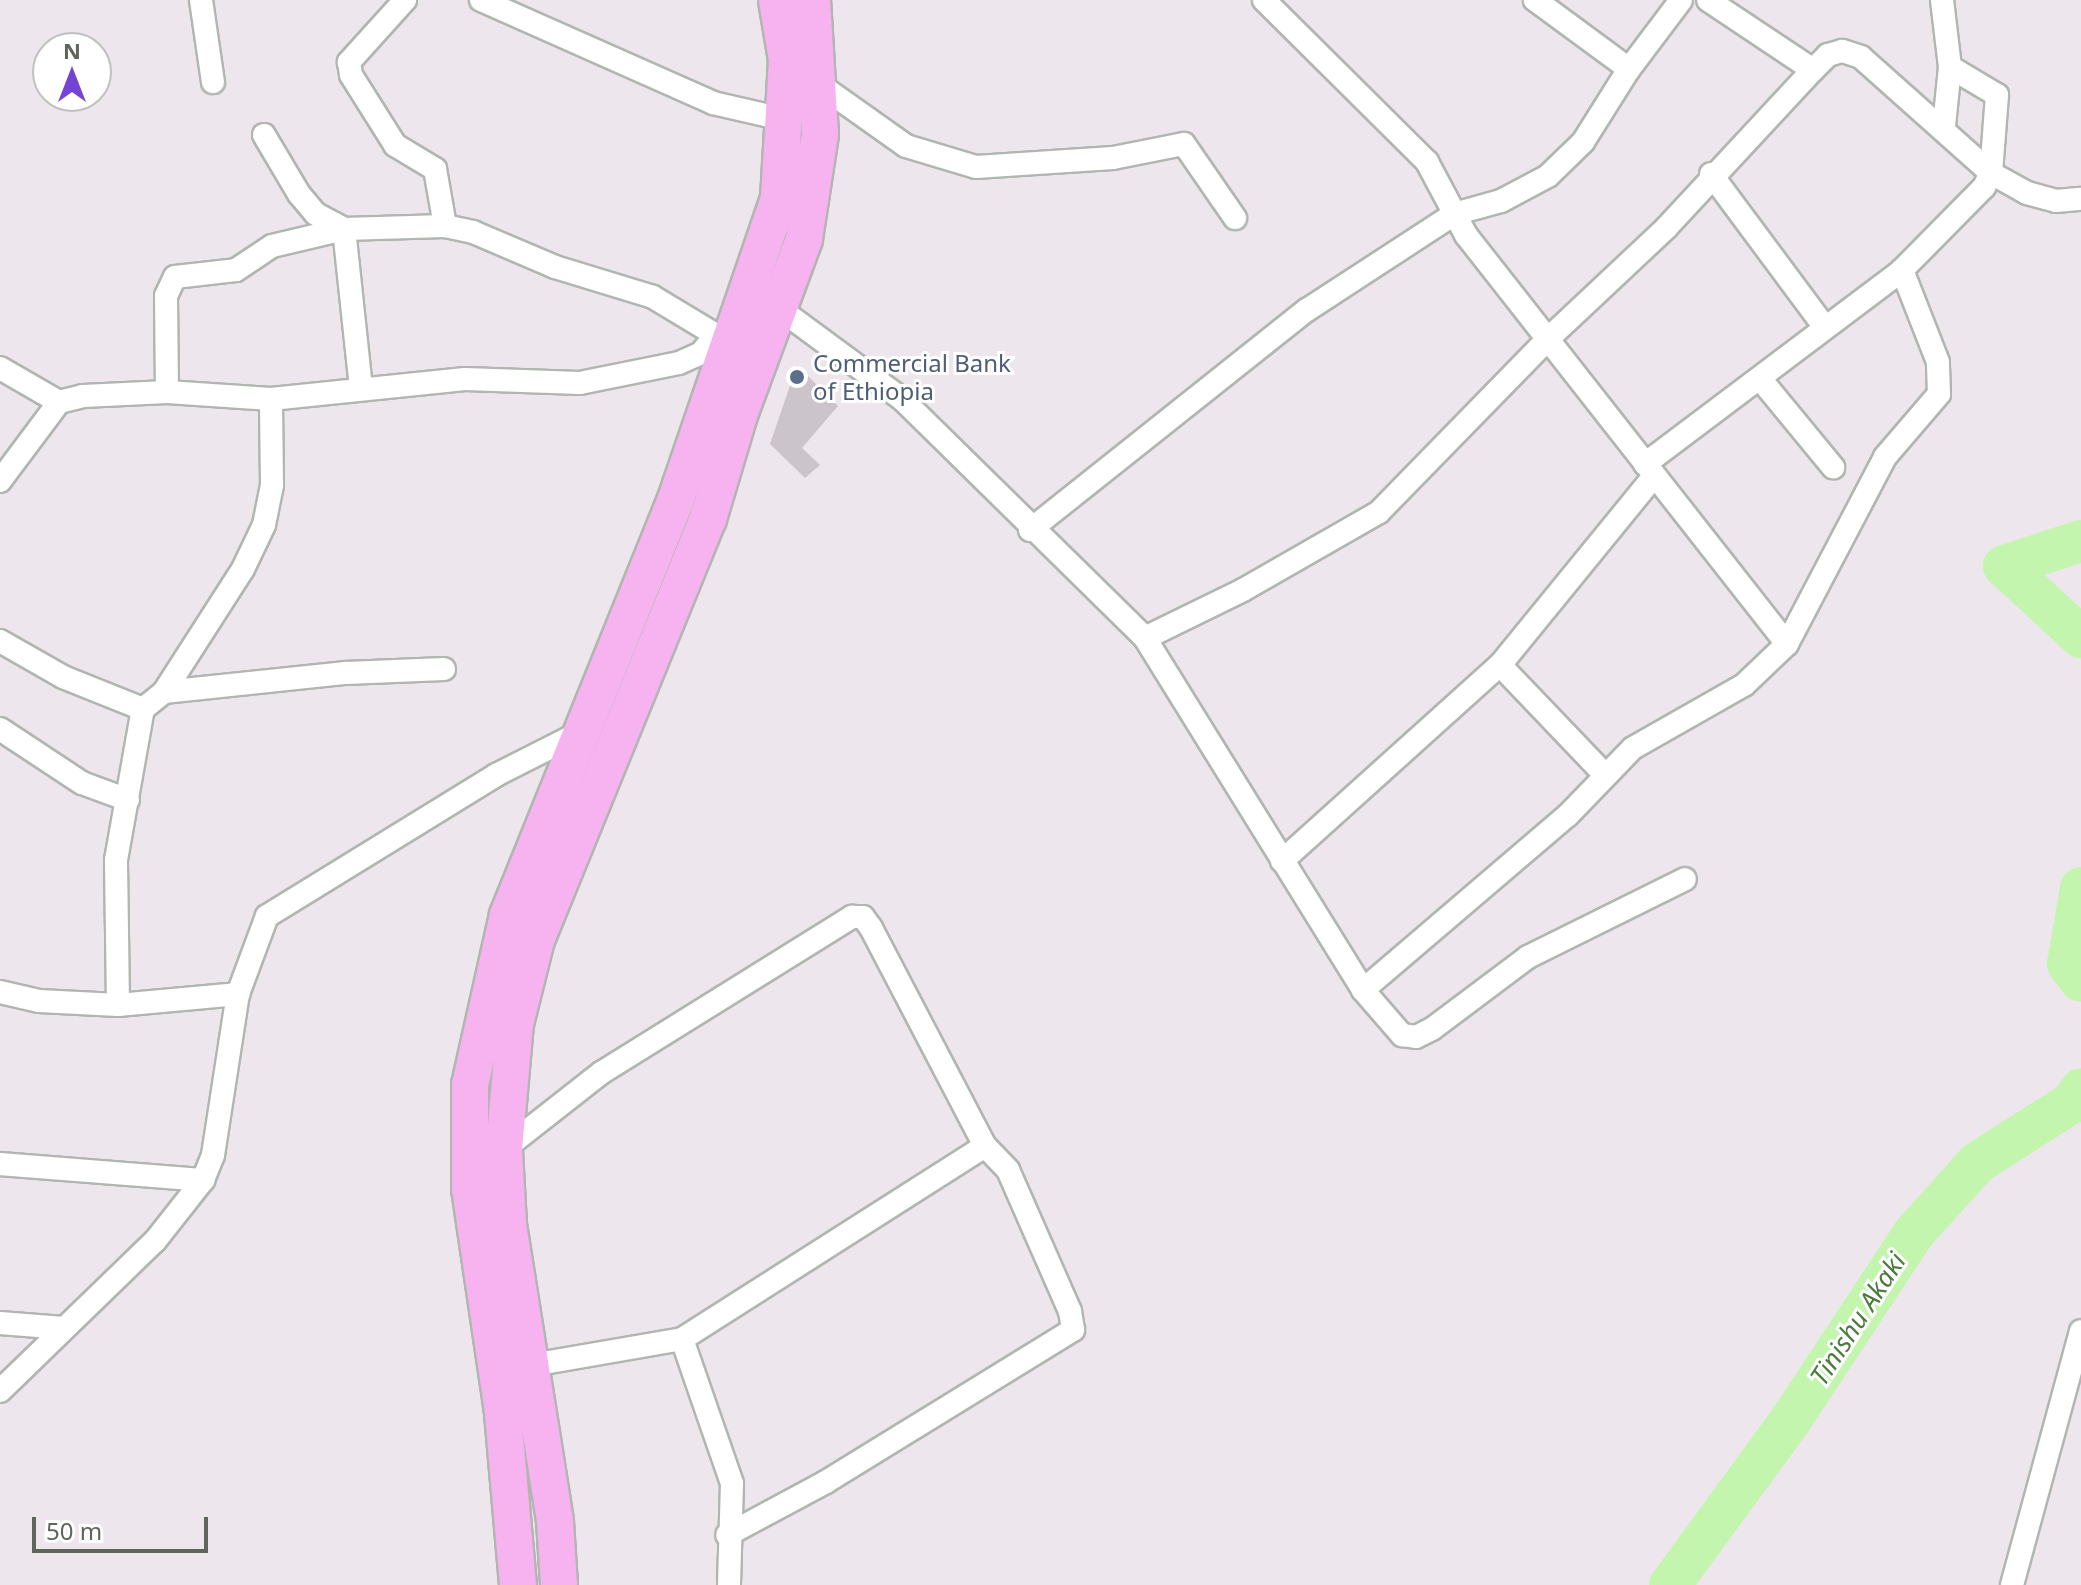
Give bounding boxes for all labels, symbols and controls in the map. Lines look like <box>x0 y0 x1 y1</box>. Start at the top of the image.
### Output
north arrow <box>32 32 112 112</box>
text: N <box>63 35 81 65</box>
place label: Commercial Bank of Ethiopia <box>813 349 1011 405</box>
marker: Commercial Bank of Ethiopia <box>788 368 806 386</box>
water label: Tinishu Akaki <box>1804 1247 1912 1391</box>
scale bar <box>36 1501 212 1551</box>
text: 50 m <box>46 1514 102 1547</box>

